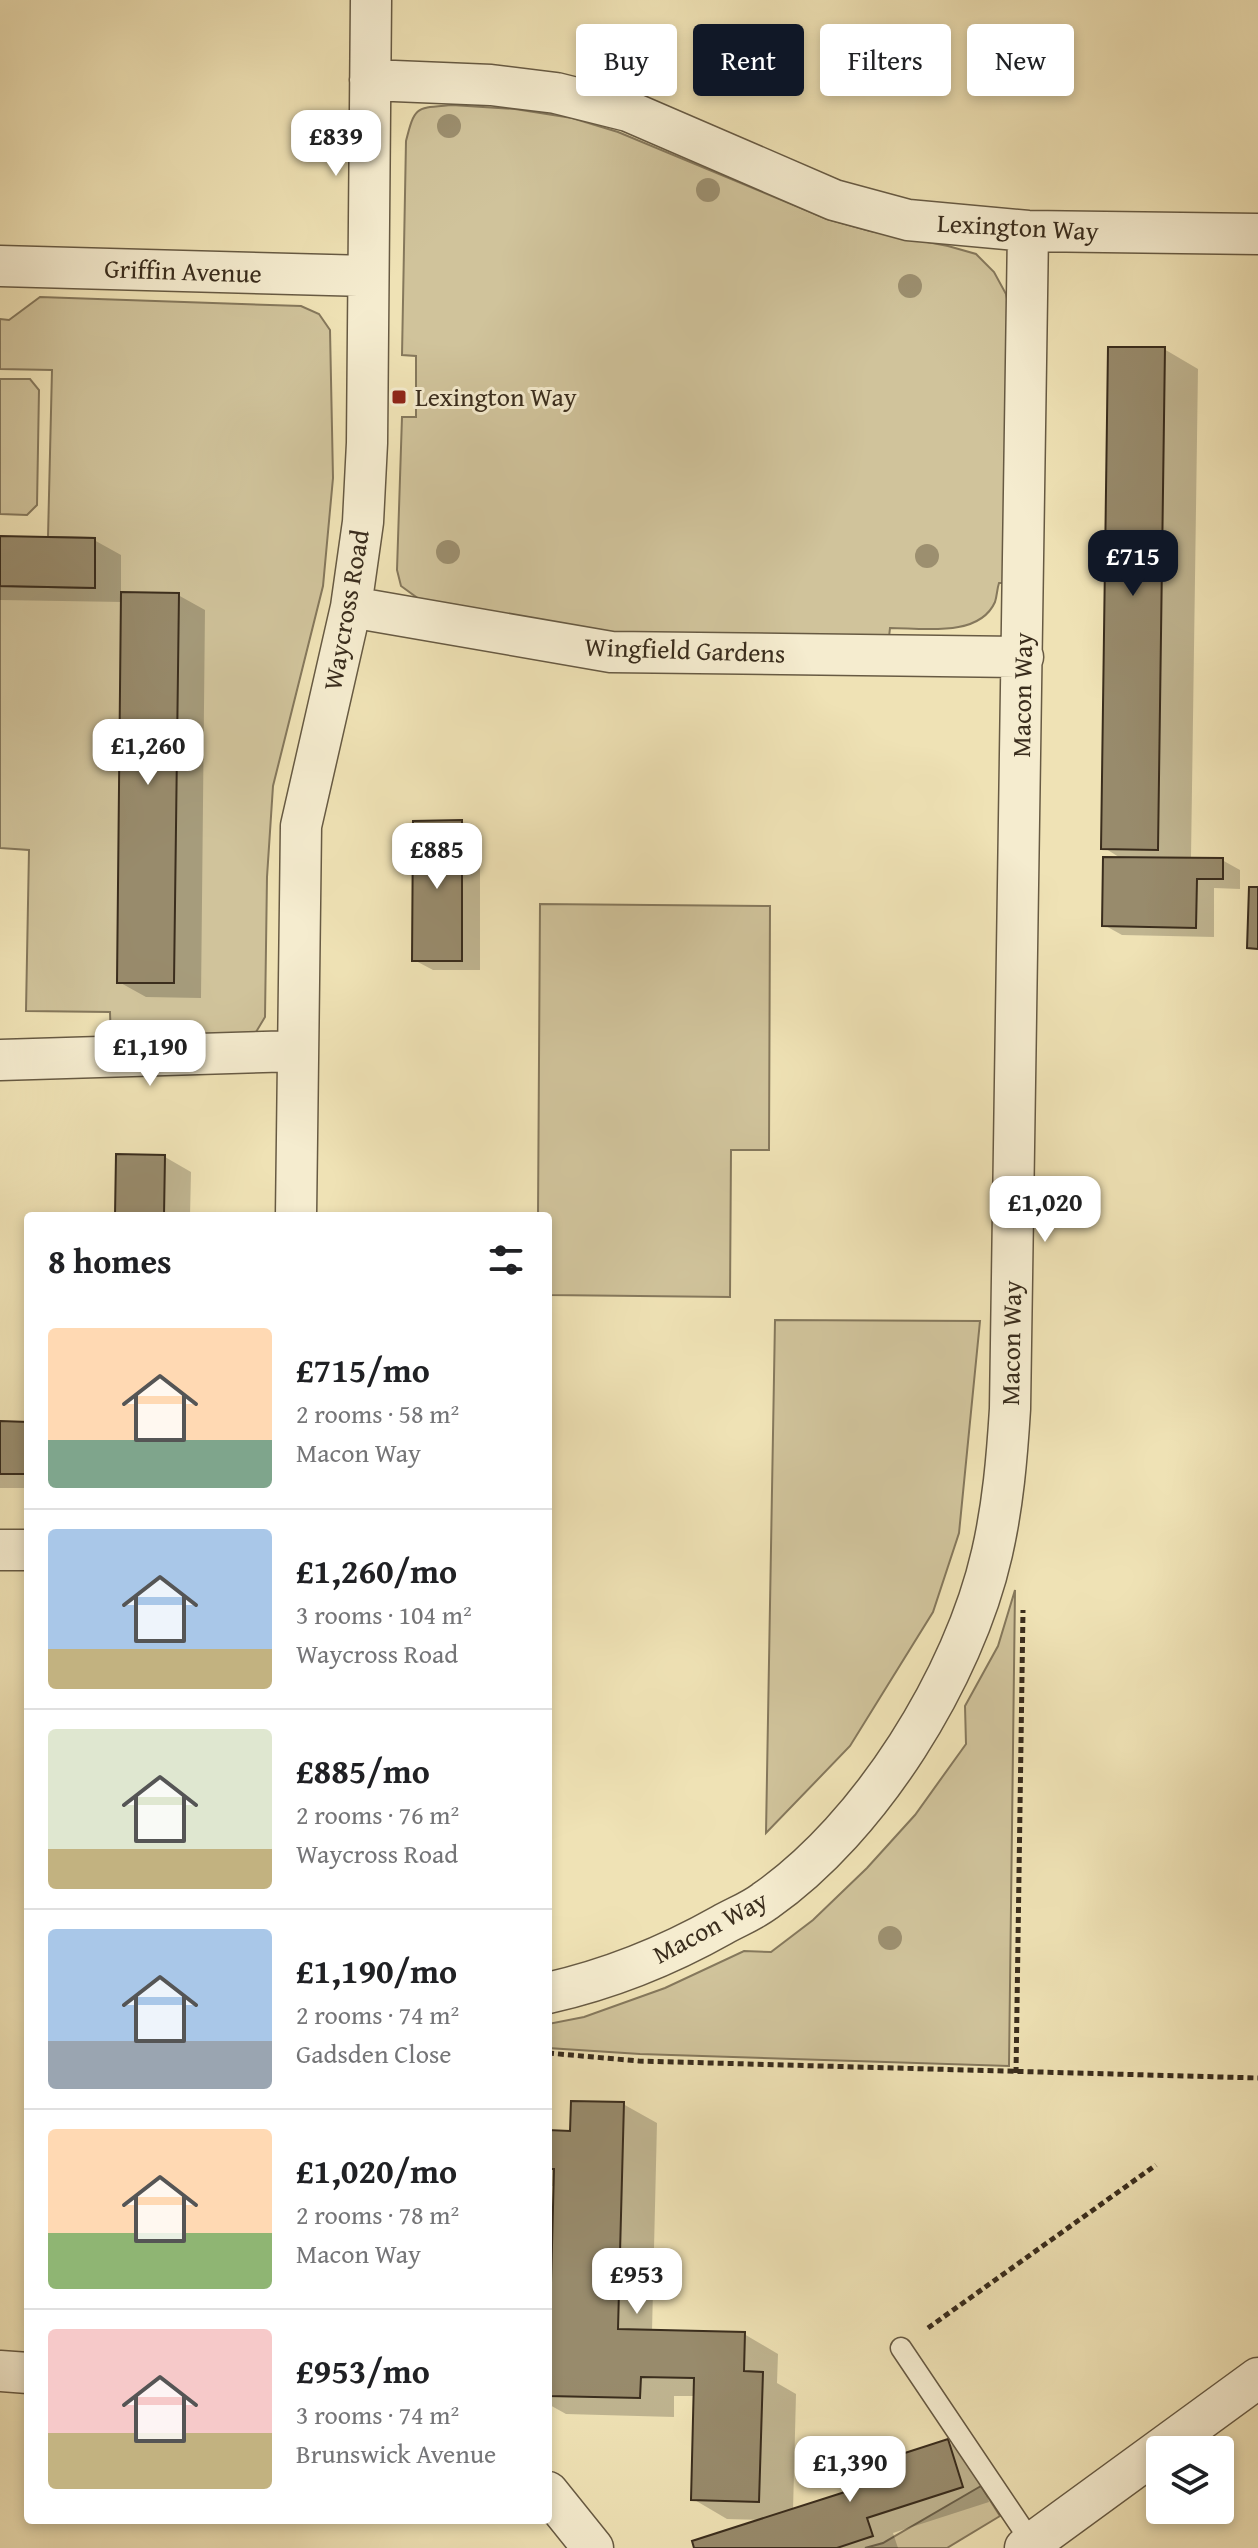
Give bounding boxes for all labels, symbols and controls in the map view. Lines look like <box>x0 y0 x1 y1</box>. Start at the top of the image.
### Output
chip: Buy <box>576 24 677 96</box>
chip: Rent <box>693 24 804 96</box>
chip: Filters <box>820 24 951 96</box>
chip: New <box>967 24 1074 96</box>
pin: £839 <box>289 110 383 178</box>
text: £839 <box>309 116 363 155</box>
street label: Lexington Way <box>936 203 1100 250</box>
street label: Griffin Avenue <box>104 248 262 293</box>
place label: Lexington Way <box>415 377 577 416</box>
marker: Lexington Way <box>390 388 408 406</box>
street label: Waycross Road <box>312 527 379 693</box>
pin: £715 <box>1086 530 1180 598</box>
text: £715 <box>1106 536 1160 575</box>
street label: Wingfield Gardens <box>584 627 786 672</box>
street label: Macon Way <box>1001 632 1042 758</box>
pin: £1,260 <box>83 719 213 787</box>
text: £1,260 <box>111 725 185 764</box>
pin: £885 <box>390 823 484 891</box>
text: £885 <box>410 829 464 868</box>
pin: £1,190 <box>85 1020 215 1088</box>
text: £1,190 <box>113 1026 187 1065</box>
pin: £1,020 <box>980 1176 1110 1244</box>
text: £1,020 <box>1008 1182 1082 1221</box>
text: 8 homes <box>48 1236 172 1285</box>
icon: filters <box>484 1238 528 1282</box>
street label: Macon Way <box>990 1280 1031 1406</box>
text: £715/mo <box>296 1345 430 1394</box>
icon: home <box>112 1360 208 1456</box>
text: 2 rooms · 58 m² <box>296 1394 459 1433</box>
text: Macon Way <box>296 1433 421 1472</box>
text: £1,260/mo <box>296 1546 457 1595</box>
icon: home <box>112 1561 208 1657</box>
text: 3 rooms · 104 m² <box>296 1595 472 1634</box>
text: Waycross Road <box>296 1634 458 1673</box>
text: £885/mo <box>296 1746 430 1795</box>
icon: home <box>112 1761 208 1857</box>
text: 2 rooms · 76 m² <box>296 1795 459 1834</box>
text: Waycross Road <box>296 1834 458 1873</box>
street label: Macon Way <box>645 1880 774 1973</box>
text: £1,190/mo <box>296 1946 457 1995</box>
icon: home <box>112 1961 208 2057</box>
text: 2 rooms · 74 m² <box>296 1995 459 2034</box>
text: Gadsden Close <box>296 2034 451 2073</box>
text: £1,020/mo <box>296 2146 457 2195</box>
icon: home <box>112 2161 208 2257</box>
text: 2 rooms · 78 m² <box>296 2195 459 2234</box>
text: Macon Way <box>296 2234 421 2273</box>
pin: £953 <box>590 2248 684 2316</box>
text: £953 <box>610 2254 664 2293</box>
text: £953/mo <box>296 2346 430 2395</box>
icon: home <box>112 2361 208 2457</box>
text: 3 rooms · 74 m² <box>296 2395 459 2434</box>
text: Brunswick Avenue <box>296 2434 496 2473</box>
pin: £1,390 <box>785 2436 915 2504</box>
map controls <box>1146 2436 1234 2524</box>
button: layers <box>1146 2436 1234 2524</box>
text: £1,390 <box>813 2442 887 2481</box>

